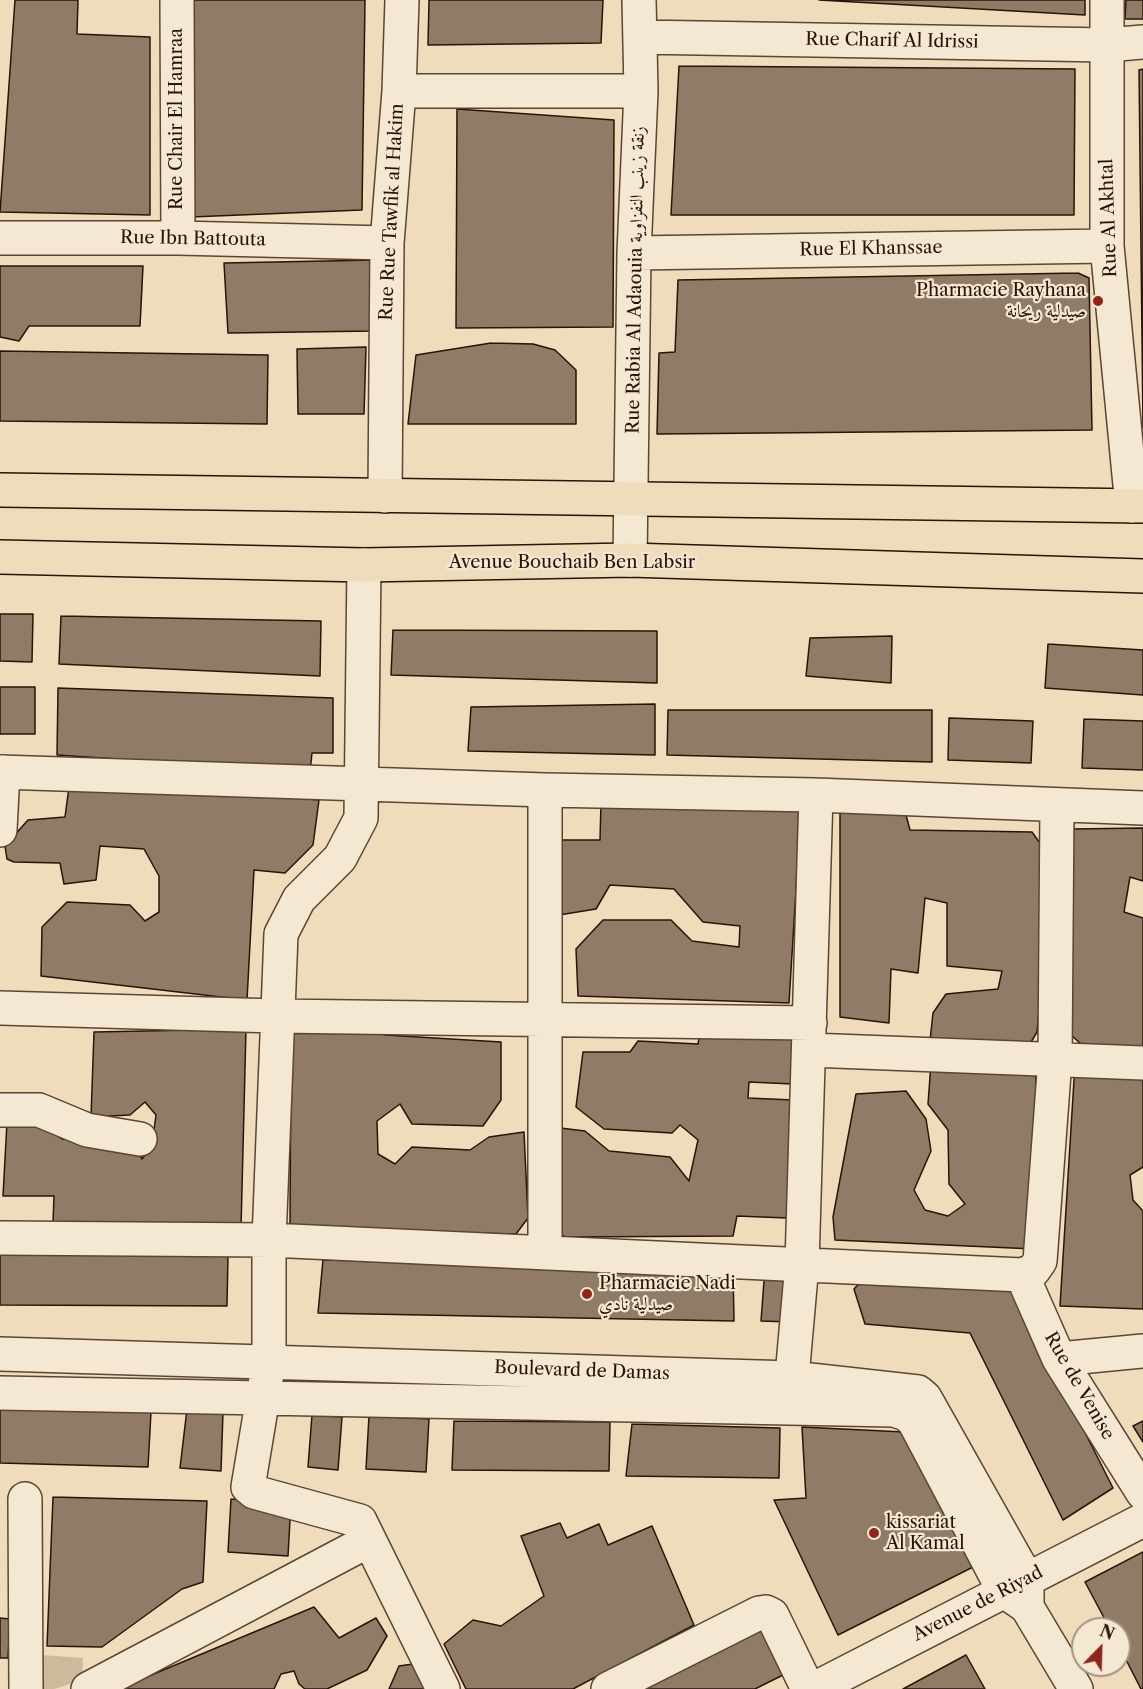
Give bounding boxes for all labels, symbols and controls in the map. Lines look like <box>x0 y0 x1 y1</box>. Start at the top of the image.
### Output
street label: Rue Chair El Hamraa <box>166 28 188 210</box>
street label: Rue Charif Al Idrissi <box>805 29 979 53</box>
street label: Rue Rue Tawfik al Hakim <box>376 103 408 321</box>
street label: Rue Rabia Al Adaouia زنقة زينب النفزاوية <box>623 126 649 434</box>
street label: Rue Al Akhtal <box>1096 158 1122 278</box>
street label: Rue Ibn Battouta <box>120 227 266 251</box>
street label: Rue El Khanssae <box>799 237 943 261</box>
place label: Pharmacie Rayhana صيدلية ريحانة <box>916 280 1086 322</box>
marker: Pharmacie Rayhana صيدلية ريحانة <box>1091 294 1105 308</box>
street label: Avenue Bouchaib Ben Labsir <box>449 552 695 574</box>
place label: Pharmacie Nadi صيدلية نادي <box>599 1273 736 1316</box>
marker: Pharmacie Nadi صيدلية نادي <box>580 1287 594 1301</box>
street label: Rue de Venise <box>1039 1328 1119 1444</box>
street label: Boulevard de Damas <box>494 1357 670 1385</box>
place label: kissariat Al Kamal <box>886 1512 965 1555</box>
marker: kissariat Al Kamal <box>867 1526 881 1540</box>
street label: Avenue de Riyad <box>909 1562 1047 1646</box>
north arrow <box>1071 1617 1131 1677</box>
text: N <box>1097 1620 1118 1644</box>

